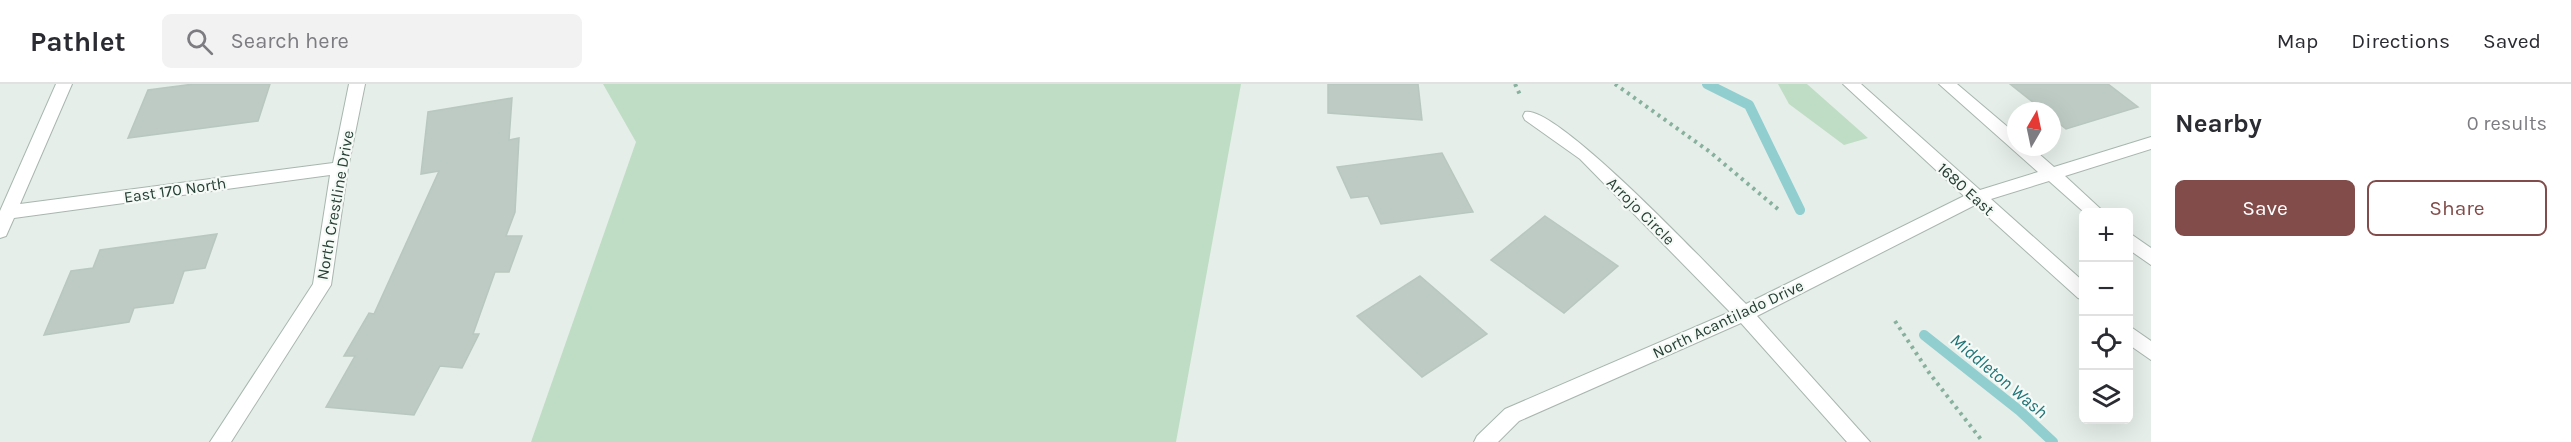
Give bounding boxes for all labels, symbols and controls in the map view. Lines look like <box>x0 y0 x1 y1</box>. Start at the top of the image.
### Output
search box <box>162 14 582 68</box>
text: Pathlet <box>30 25 126 58</box>
icon: search <box>183 25 216 58</box>
text: Search here <box>231 28 349 54</box>
text: Map <box>2277 29 2318 53</box>
text: Directions <box>2351 29 2450 53</box>
text: Saved <box>2483 29 2541 53</box>
north arrow <box>2007 102 2061 156</box>
text: Nearby <box>2175 108 2262 139</box>
text: 0 results <box>2467 112 2547 135</box>
street label: North Crestline Drive <box>312 129 358 281</box>
street label: 1680 East <box>1934 159 1998 219</box>
street label: East 170 North <box>123 173 227 207</box>
street label: Arrojo Circle <box>1603 173 1679 249</box>
button: Save <box>2175 180 2355 236</box>
button: Share <box>2367 180 2547 236</box>
map controls <box>2079 208 2133 424</box>
button: + <box>2079 208 2133 262</box>
button: − <box>2079 262 2133 316</box>
street label: North Acantilado Drive <box>1650 276 1806 362</box>
button: locate <box>2079 316 2133 370</box>
water label: Middleton Wash <box>1946 329 2052 423</box>
button: layers <box>2079 370 2133 424</box>

